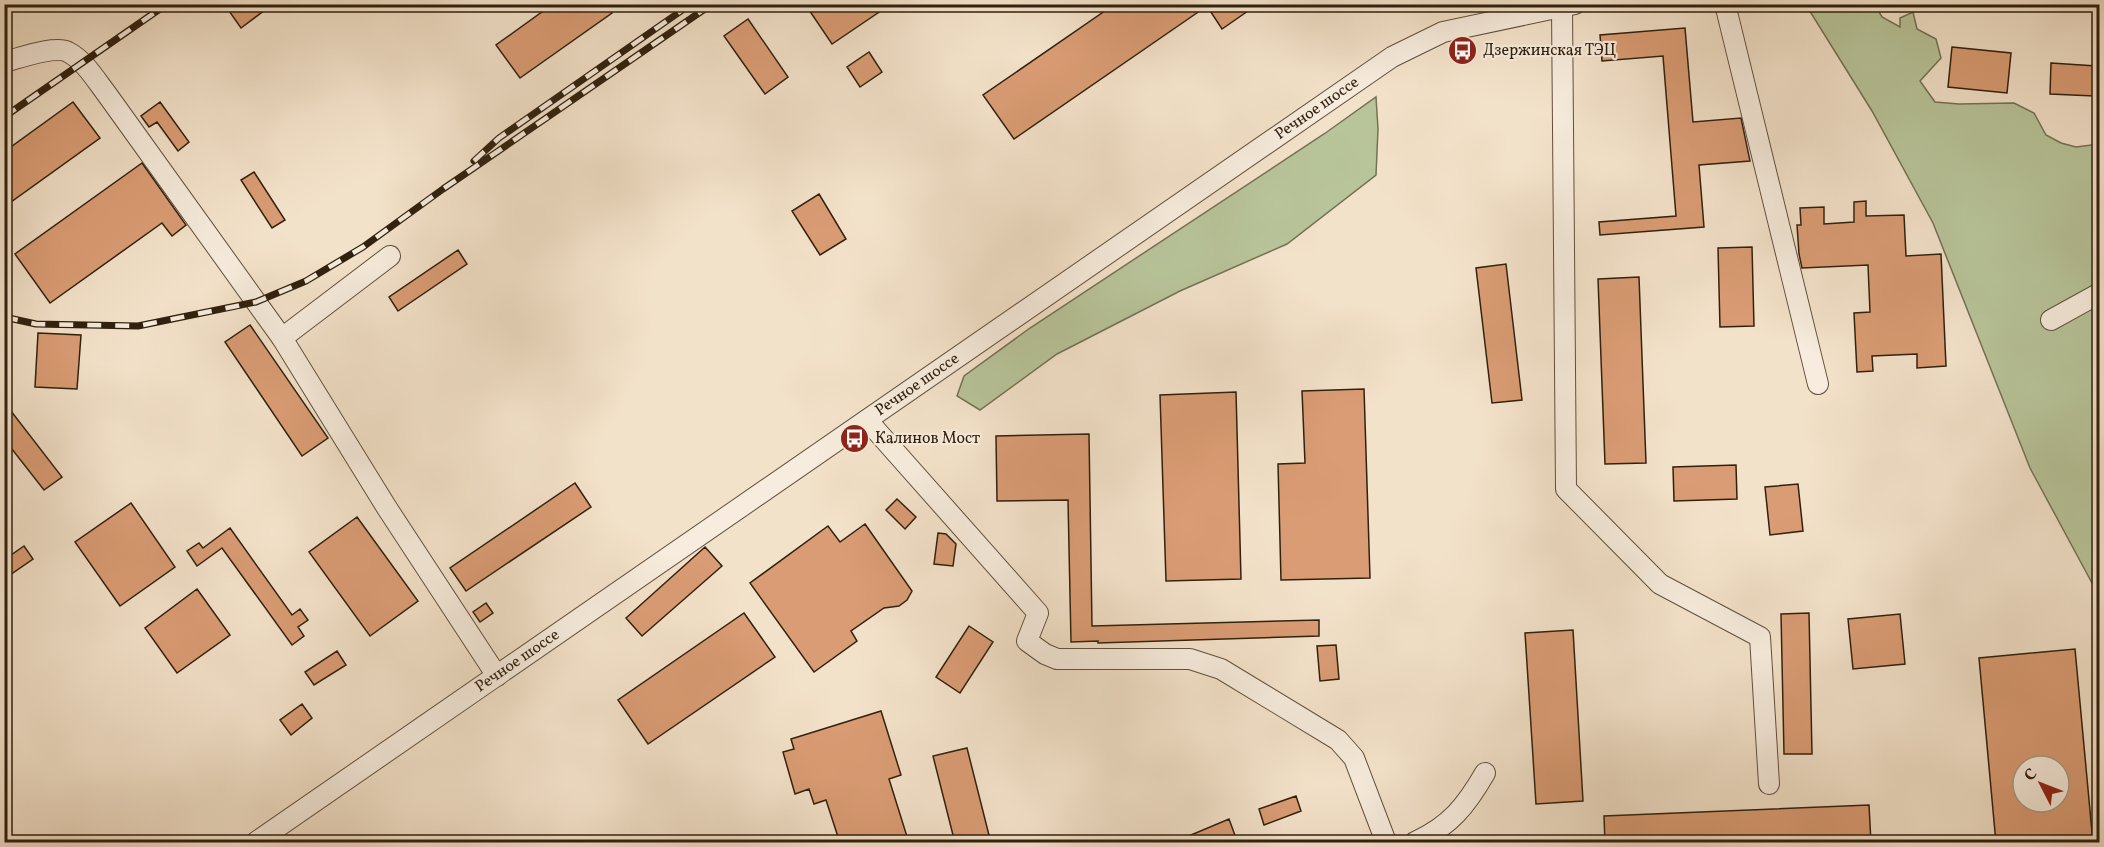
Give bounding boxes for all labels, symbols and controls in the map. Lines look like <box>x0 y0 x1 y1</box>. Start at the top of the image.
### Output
bus stop icon: Дзержинская ТЭЦ <box>1446 35 1478 67</box>
place label: Дзержинская ТЭЦ <box>1483 40 1616 62</box>
street label: Речное шоссе <box>1271 72 1364 146</box>
street label: Речное шоссе <box>871 348 964 422</box>
bus stop icon: Калинов Мост <box>838 423 870 455</box>
place label: Калинов Мост <box>875 428 980 450</box>
street label: Речное шоссе <box>471 624 564 698</box>
north arrow <box>2011 754 2071 814</box>
text: С <box>2020 764 2043 786</box>

